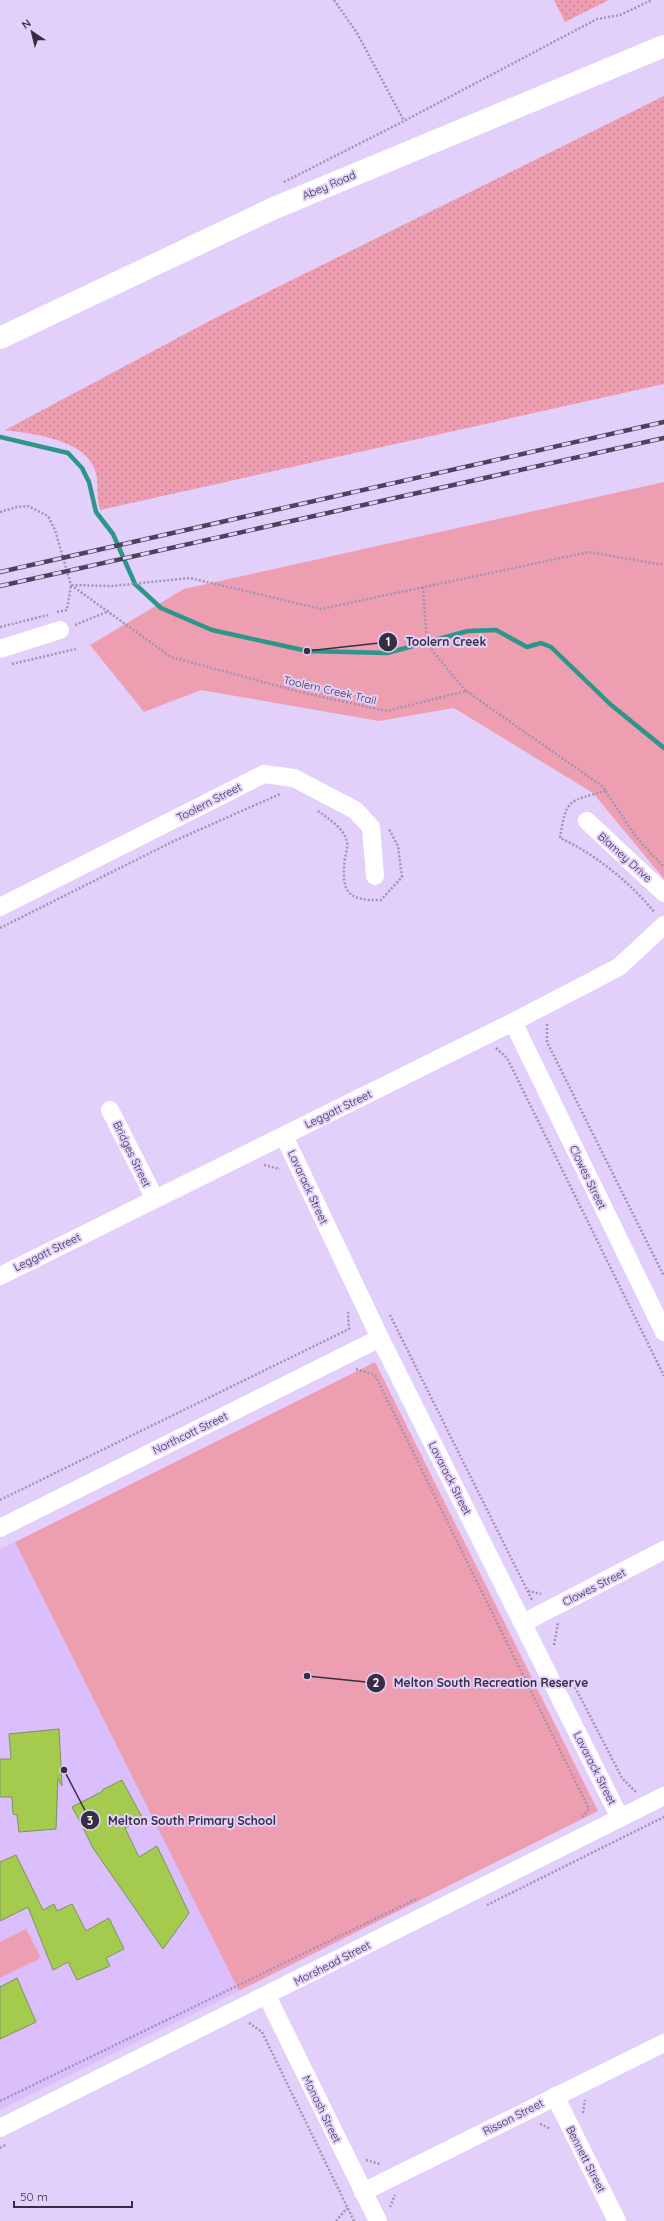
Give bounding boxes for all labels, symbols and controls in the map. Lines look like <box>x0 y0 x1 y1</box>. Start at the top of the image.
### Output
north arrow <box>12 12 52 52</box>
text: N <box>19 16 34 32</box>
street label: Abey Road <box>300 168 358 202</box>
callout: Toolern Creek <box>378 630 494 654</box>
text: 1 <box>386 634 390 649</box>
text: Toolern Creek <box>406 634 486 649</box>
street label: Toolern Creek Trail <box>282 672 378 708</box>
street label: Toolern Street <box>174 780 244 824</box>
street label: Blamey Drive <box>595 829 655 885</box>
street label: Leggatt Street <box>302 1087 374 1131</box>
street label: Bridges Street <box>110 1119 154 1189</box>
street label: Clowes Street <box>567 1143 610 1211</box>
street label: Lavarack Street <box>285 1148 331 1227</box>
street label: Leggatt Street <box>11 1230 83 1274</box>
street label: Northcott Street <box>150 1409 230 1457</box>
street label: Lavarack Street <box>426 1439 475 1517</box>
street label: Clowes Street <box>560 1565 628 1609</box>
callout: Melton South Recreation Reserve <box>366 1671 596 1695</box>
text: 2 <box>373 1675 380 1690</box>
text: Melton South Recreation Reserve <box>394 1675 588 1690</box>
street label: Lavarack Street <box>571 1729 620 1807</box>
callout: Melton South Primary School <box>80 1808 284 1832</box>
text: 3 <box>87 1813 93 1828</box>
text: Melton South Primary School <box>108 1813 276 1828</box>
street label: Morshead Street <box>291 1938 373 1988</box>
street label: Monash Street <box>300 2073 344 2145</box>
street label: Risson Street <box>480 2096 546 2138</box>
street label: Bennett Street <box>563 2123 609 2195</box>
scale bar <box>14 2183 132 2209</box>
text: 50 m <box>20 2189 48 2204</box>

